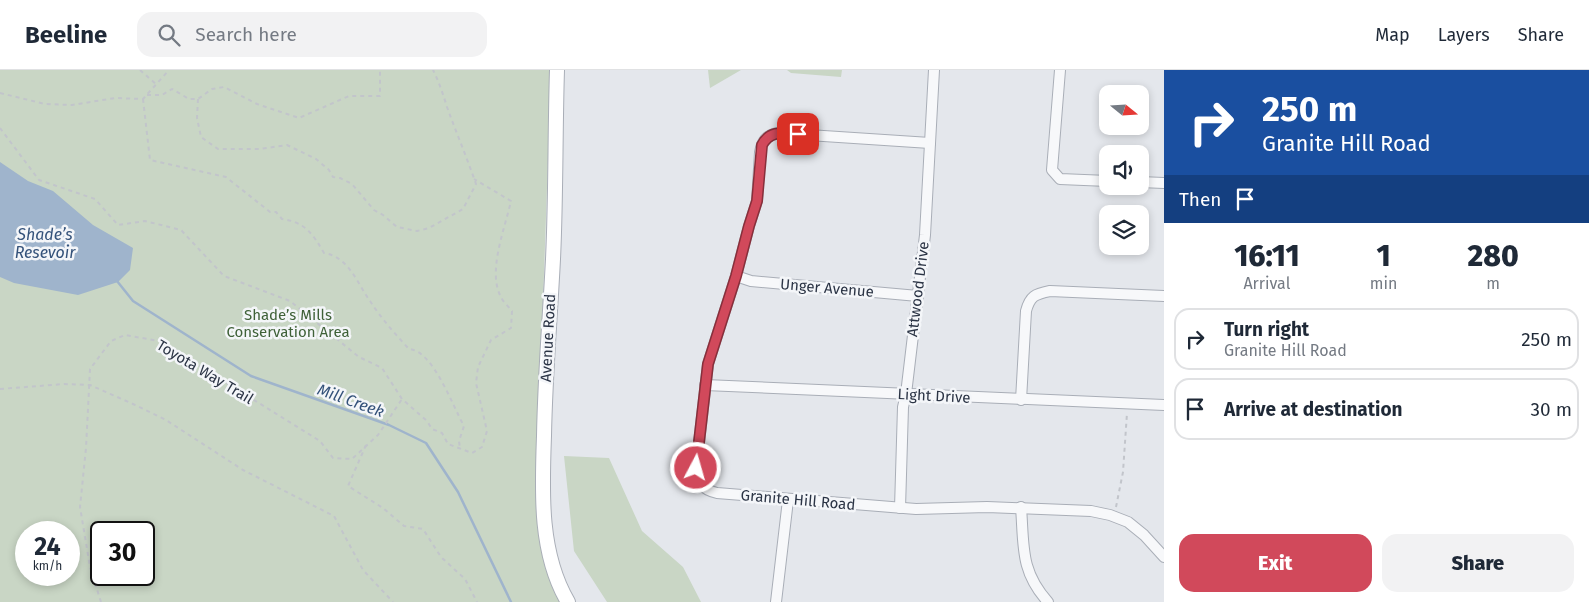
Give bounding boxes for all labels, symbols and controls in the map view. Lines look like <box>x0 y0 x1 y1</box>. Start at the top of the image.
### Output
search box <box>137 12 487 57</box>
text: Beeline <box>25 21 107 49</box>
icon: search <box>155 21 183 49</box>
text: Search here <box>195 23 297 46</box>
text: Map <box>1375 24 1410 46</box>
text: Layers <box>1438 24 1490 46</box>
text: Share <box>1518 24 1564 46</box>
north arrow <box>1099 85 1149 135</box>
map controls <box>1099 85 1149 255</box>
text: 250 m <box>1262 88 1357 130</box>
icon: right <box>1179 90 1244 155</box>
pin <box>777 113 819 155</box>
icon: arrive <box>784 120 812 148</box>
text: Granite Hill Road <box>1262 130 1431 157</box>
button: sound <box>1099 145 1149 195</box>
icon: arrive <box>1231 185 1259 213</box>
text: Then <box>1179 188 1221 211</box>
button: layers <box>1099 205 1149 255</box>
water label: Shade’s Resevoir <box>15 225 76 262</box>
text: 16:11 <box>1234 238 1300 274</box>
text: 1 <box>1376 238 1391 274</box>
text: 280 <box>1468 238 1519 274</box>
street label: Attwood Drive <box>903 240 933 338</box>
text: Arrival <box>1243 274 1290 293</box>
text: min <box>1370 274 1397 293</box>
text: m <box>1486 274 1500 293</box>
street label: Unger Avenue <box>779 275 875 301</box>
street label: Avenue Road <box>537 293 559 383</box>
park label: Shade’s Mills Conservation Area <box>226 306 350 341</box>
text: Turn right <box>1224 318 1309 341</box>
icon: right <box>1181 325 1209 353</box>
text: 250 m <box>1521 328 1572 351</box>
street label: Toyota Way Trail <box>153 336 257 408</box>
text: Granite Hill Road <box>1224 341 1347 360</box>
water label: Mill Creek <box>315 380 387 421</box>
street label: Light Drive <box>897 385 971 407</box>
icon: arrive <box>1181 395 1209 423</box>
text: Arrive at destination <box>1224 398 1403 421</box>
text: 30 m <box>1531 398 1572 421</box>
position arrow <box>669 441 721 493</box>
street label: Granite Hill Road <box>740 486 856 514</box>
speed limit sign: 30 <box>90 521 155 586</box>
text: 24 <box>34 532 61 562</box>
button: Exit <box>1179 534 1372 592</box>
button: Share <box>1382 534 1574 592</box>
text: km/h <box>33 559 62 573</box>

